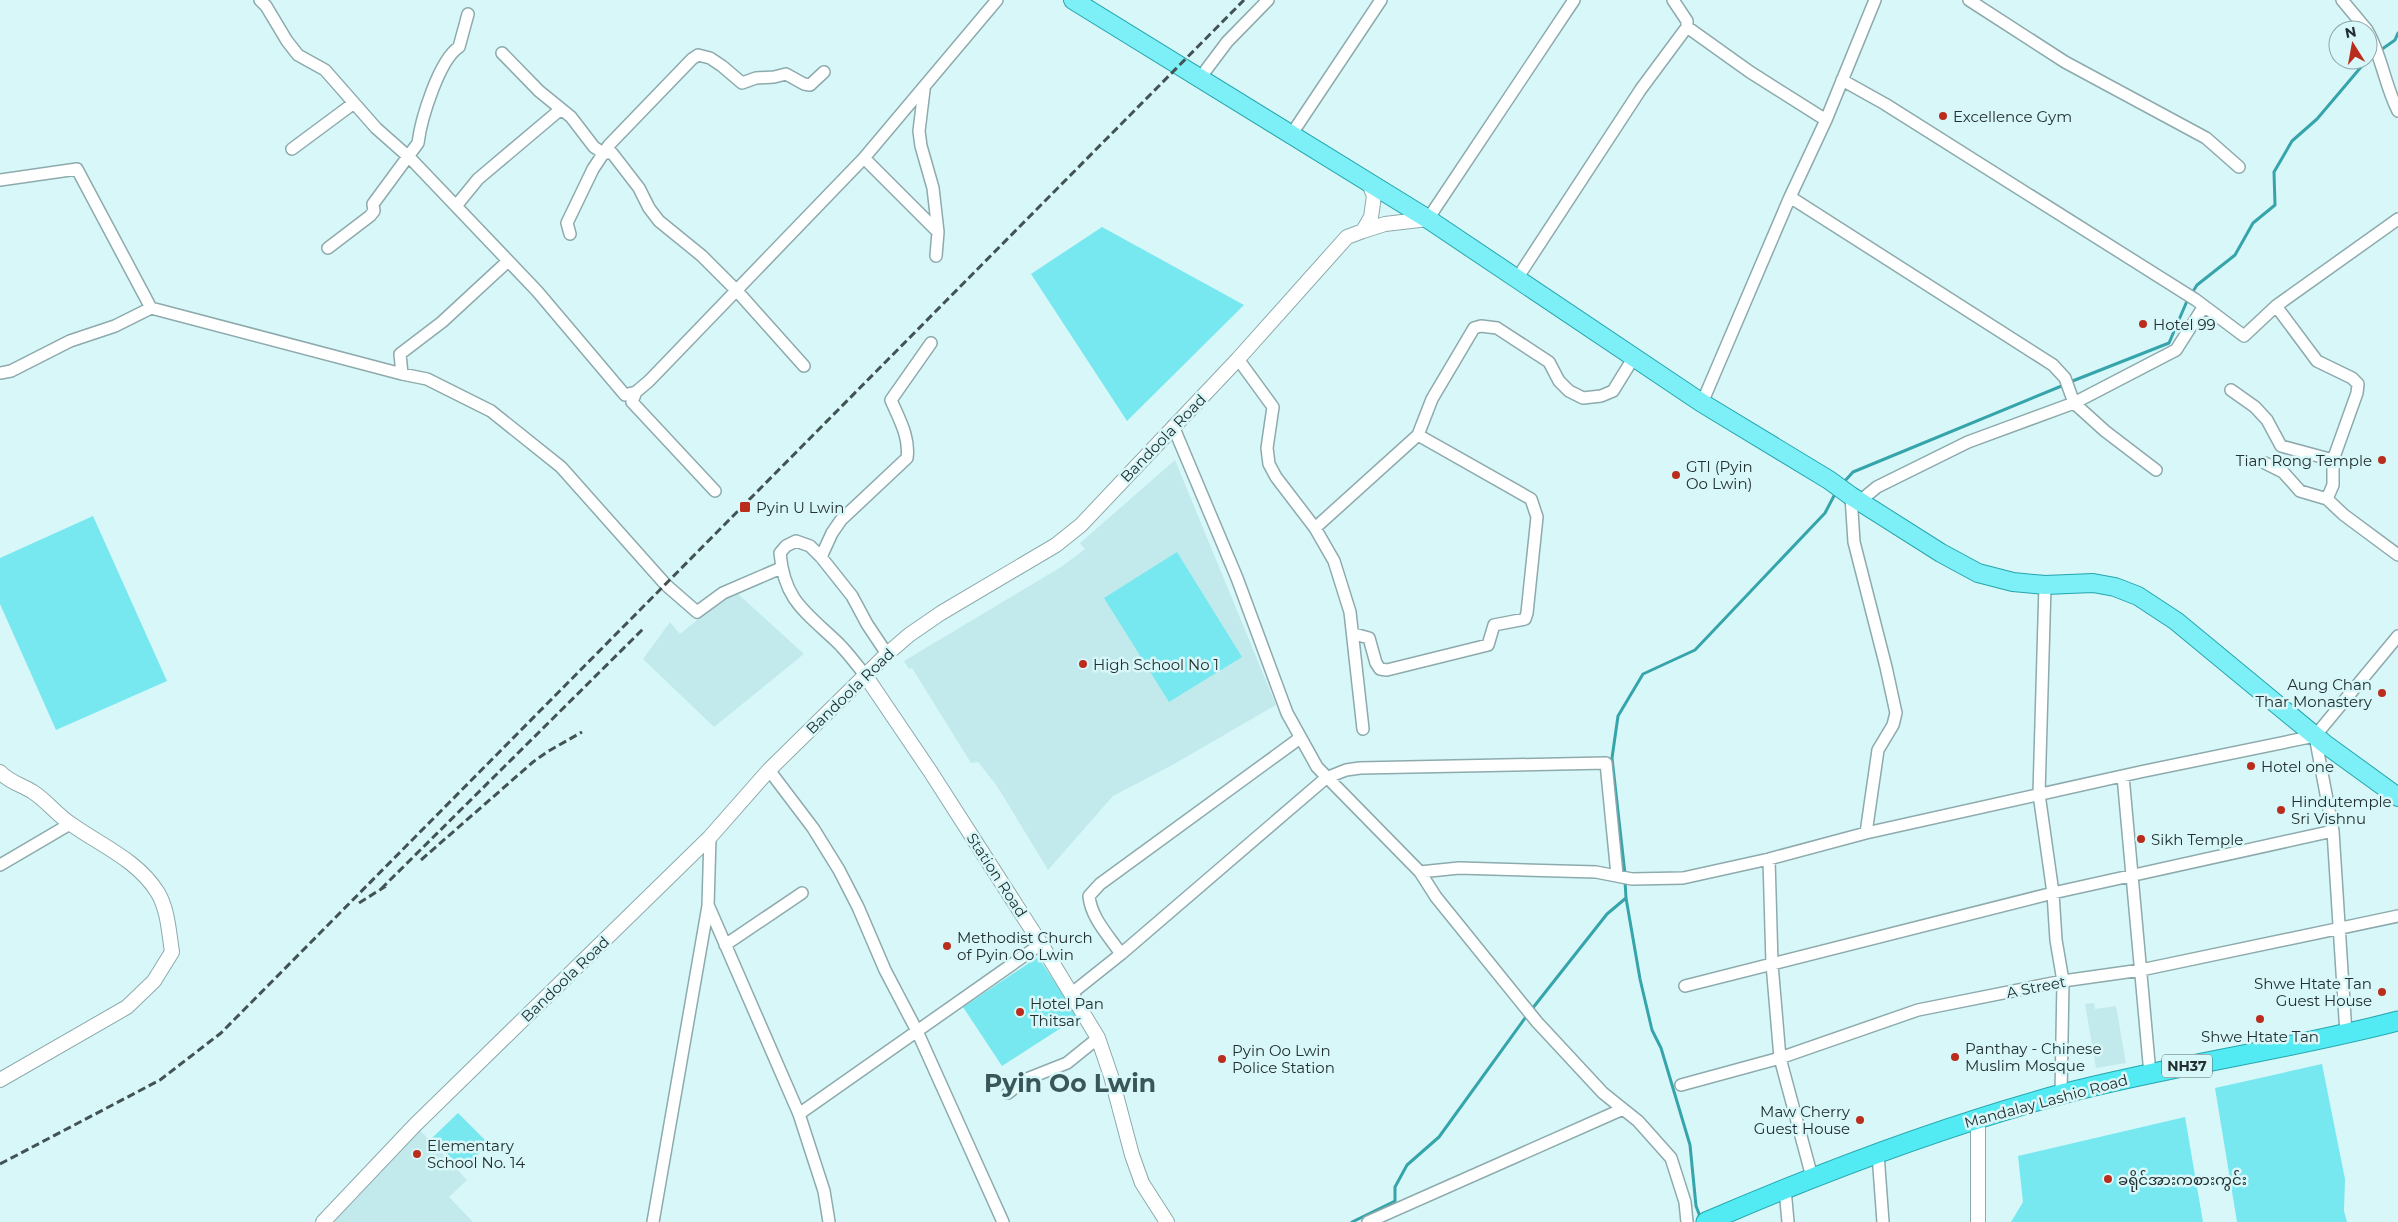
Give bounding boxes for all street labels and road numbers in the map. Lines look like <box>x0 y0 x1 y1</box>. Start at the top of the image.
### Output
street label: Bandoola Road <box>1116 390 1210 486</box>
street label: Bandoola Road <box>802 644 898 738</box>
street label: Station Road <box>963 829 1031 921</box>
street label: Bandoola Road <box>517 932 613 1026</box>
street label: A Street <box>2005 972 2067 1002</box>
road number: NH37 <box>2162 1054 2212 1078</box>
street label: Mandalay Lashio Road <box>1962 1070 2130 1132</box>

